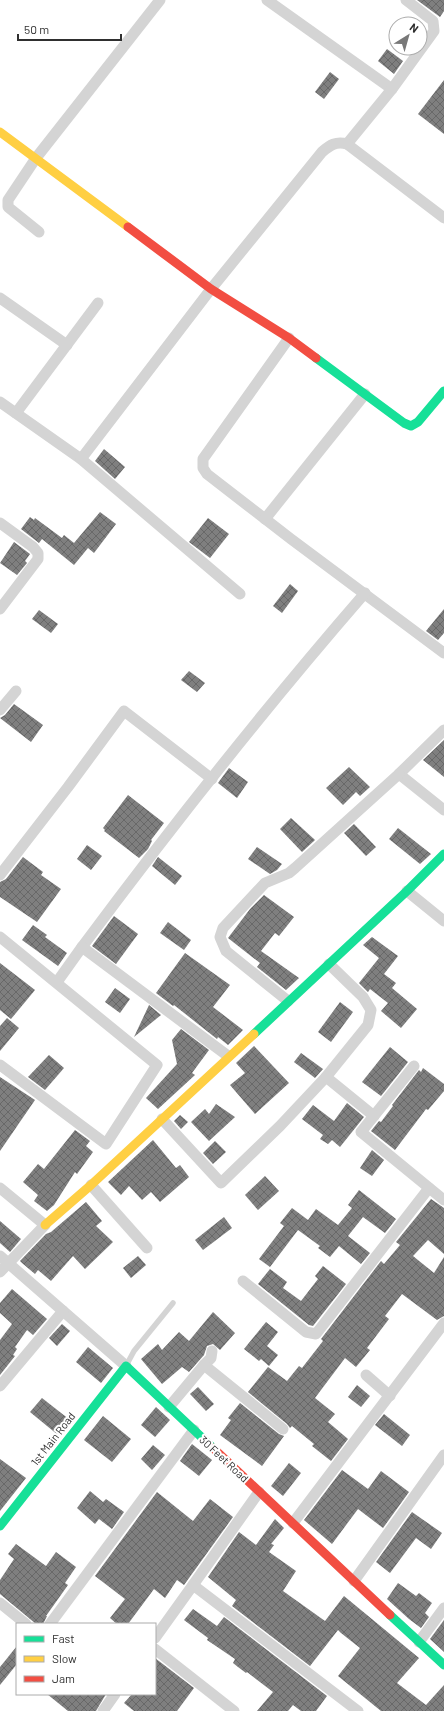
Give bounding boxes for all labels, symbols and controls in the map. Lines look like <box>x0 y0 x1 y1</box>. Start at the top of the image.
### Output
scale bar <box>18 16 121 42</box>
north arrow <box>388 16 428 56</box>
text: N <box>407 20 421 35</box>
text: 50 m <box>24 22 49 36</box>
street label: 1st Main Road <box>28 1409 77 1468</box>
street label: 30 Feet Road <box>197 1433 251 1485</box>
legend <box>16 1623 156 1695</box>
text: Fast <box>52 1631 75 1645</box>
text: Slow <box>52 1651 77 1665</box>
text: Jam <box>52 1671 75 1685</box>

